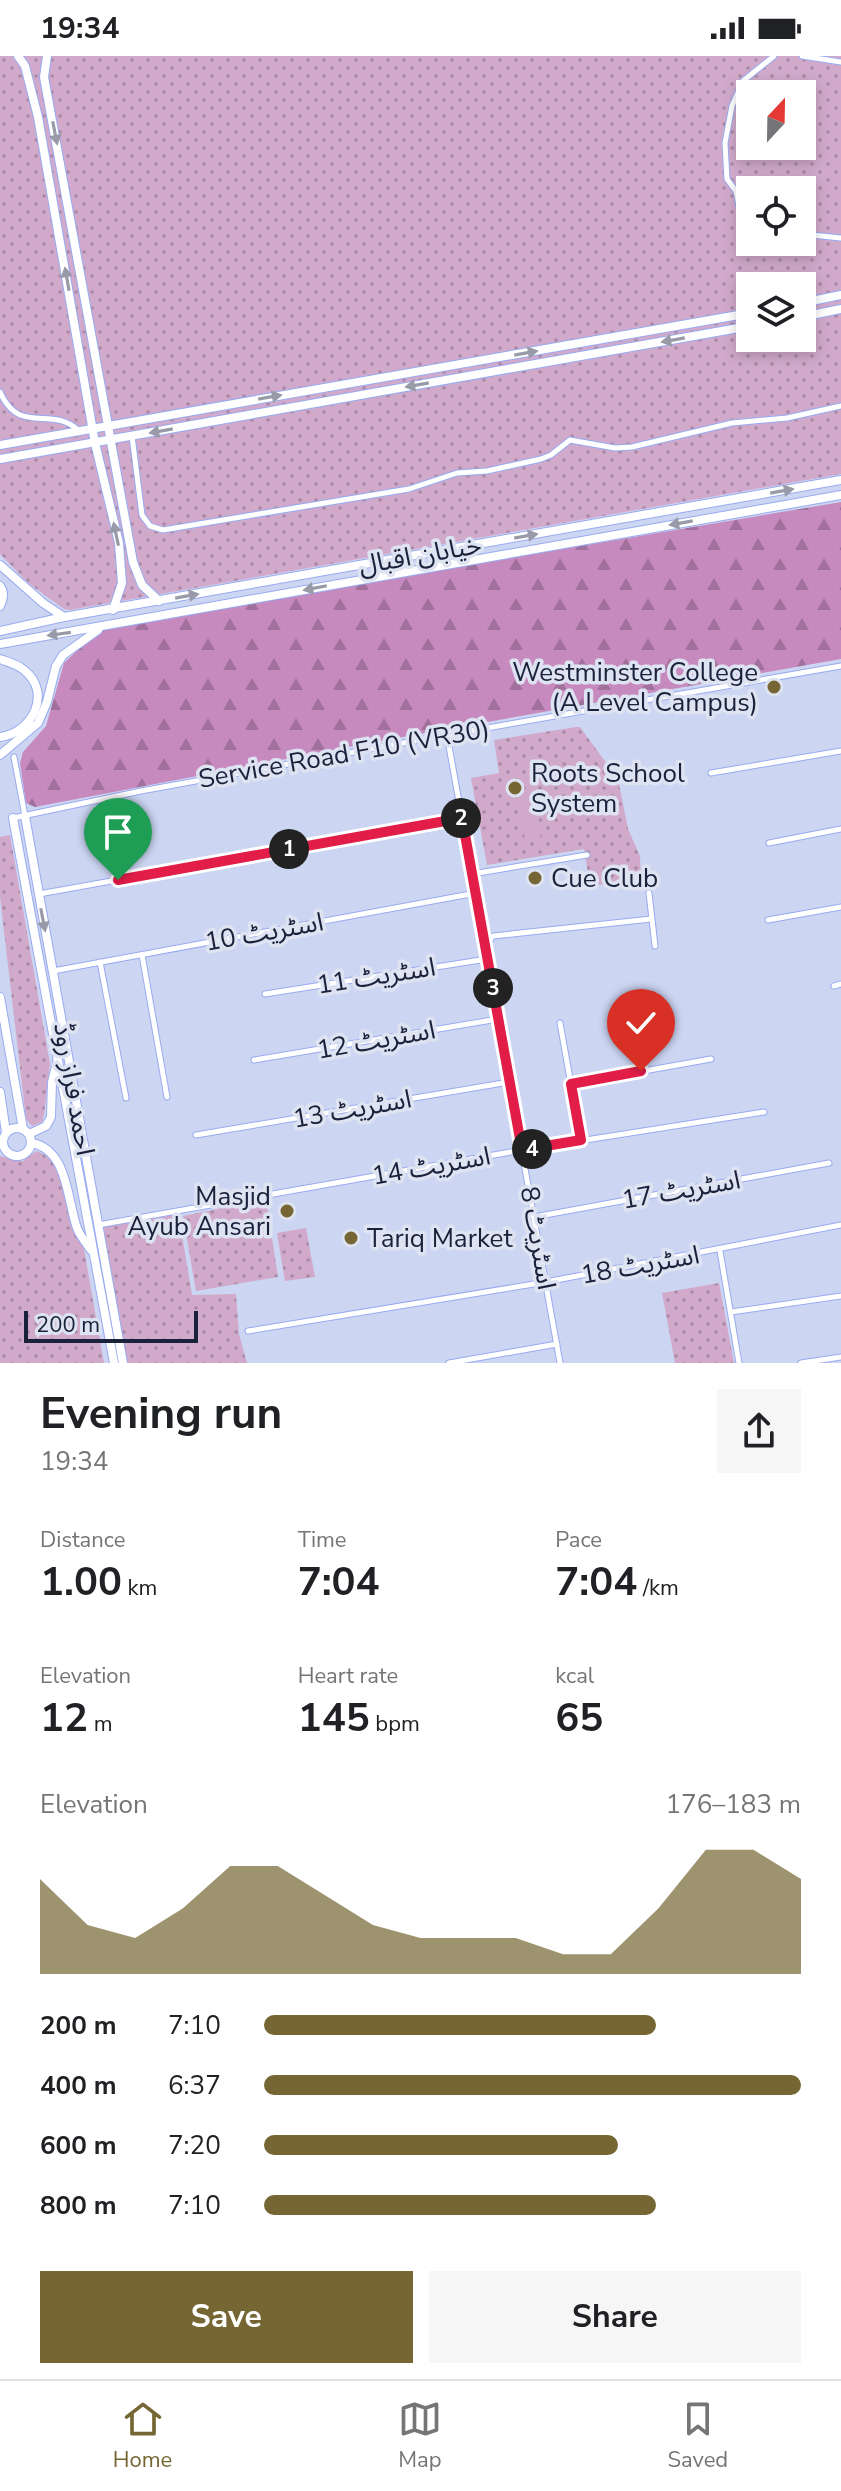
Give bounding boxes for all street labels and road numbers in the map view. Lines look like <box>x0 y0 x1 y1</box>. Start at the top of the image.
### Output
street label: خیابان اقبال <box>356 527 484 583</box>
street label: Service Road F10 (VR30) <box>196 711 492 797</box>
street label: اسٹریٹ 10 <box>202 904 326 960</box>
street label: اسٹریٹ 11 <box>314 949 438 1003</box>
street label: اسٹریٹ 12 <box>314 1012 438 1068</box>
street label: احمد فراز روڈ <box>45 1020 103 1158</box>
street label: اسٹریٹ 13 <box>290 1081 414 1137</box>
street label: اسٹریٹ 14 <box>369 1138 493 1194</box>
street label: اسٹریٹ 17 <box>619 1162 743 1218</box>
street label: اسٹریٹ 8 <box>512 1184 564 1292</box>
street label: اسٹریٹ 18 <box>578 1237 702 1293</box>

